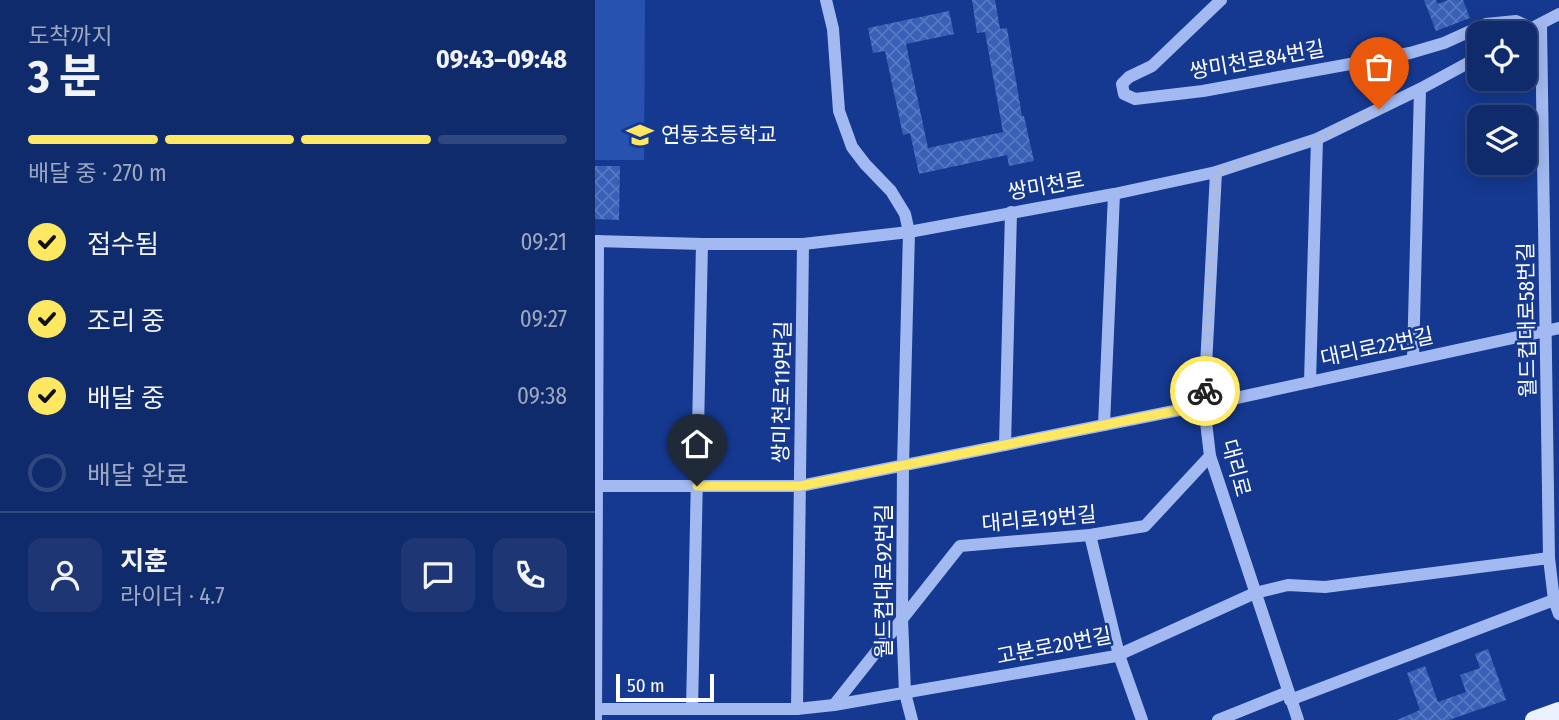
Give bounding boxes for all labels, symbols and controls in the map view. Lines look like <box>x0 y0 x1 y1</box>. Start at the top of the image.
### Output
map controls <box>1467 21 1537 175</box>
button: locate <box>1467 21 1537 91</box>
text: 도착까지 <box>28 22 113 50</box>
street label: 쌍미천로84번길 <box>1187 35 1327 85</box>
pin <box>1349 37 1409 109</box>
text: 09:43–09:48 <box>436 44 567 75</box>
icon: bag <box>1360 48 1398 86</box>
text: 3 분 <box>28 49 102 104</box>
button: layers <box>1467 105 1537 175</box>
school or university icon: 연동초등학교 <box>625 120 655 150</box>
place label: 연동초등학교 <box>661 122 777 148</box>
text: 배달 중 · 270 m <box>28 159 167 187</box>
street label: 쌍미천로 <box>1006 166 1086 206</box>
icon: check <box>28 223 66 261</box>
text: 09:21 <box>521 228 567 256</box>
text: 접수됨 <box>87 229 159 260</box>
street label: 월드컵대로58번길 <box>1513 242 1541 398</box>
icon: check <box>28 300 66 338</box>
text: 09:27 <box>520 305 567 333</box>
text: 조리 중 <box>87 306 165 337</box>
street label: 쌍미천로119번길 <box>768 321 796 463</box>
street label: 대리로22번길 <box>1318 322 1436 372</box>
courier <box>1170 356 1240 426</box>
icon: bike <box>1186 372 1224 410</box>
icon: check <box>28 377 66 415</box>
text: 09:38 <box>517 382 567 410</box>
text: 배달 중 <box>87 383 165 414</box>
pin <box>667 414 727 486</box>
icon: home <box>678 425 716 463</box>
street label: 대리로 <box>1216 437 1256 499</box>
text: 배달 완료 <box>87 460 189 491</box>
street label: 대리로19번길 <box>981 501 1097 537</box>
street label: 월드컵대로92번길 <box>871 504 897 658</box>
button: person <box>28 538 102 612</box>
button: chat <box>401 538 475 612</box>
button: phone <box>493 538 567 612</box>
text: 지훈 <box>120 546 168 577</box>
text: 라이더 · 4.7 <box>120 582 225 610</box>
street label: 고분로20번길 <box>994 622 1114 670</box>
scale bar <box>616 671 714 703</box>
text: 50 m <box>627 674 665 697</box>

